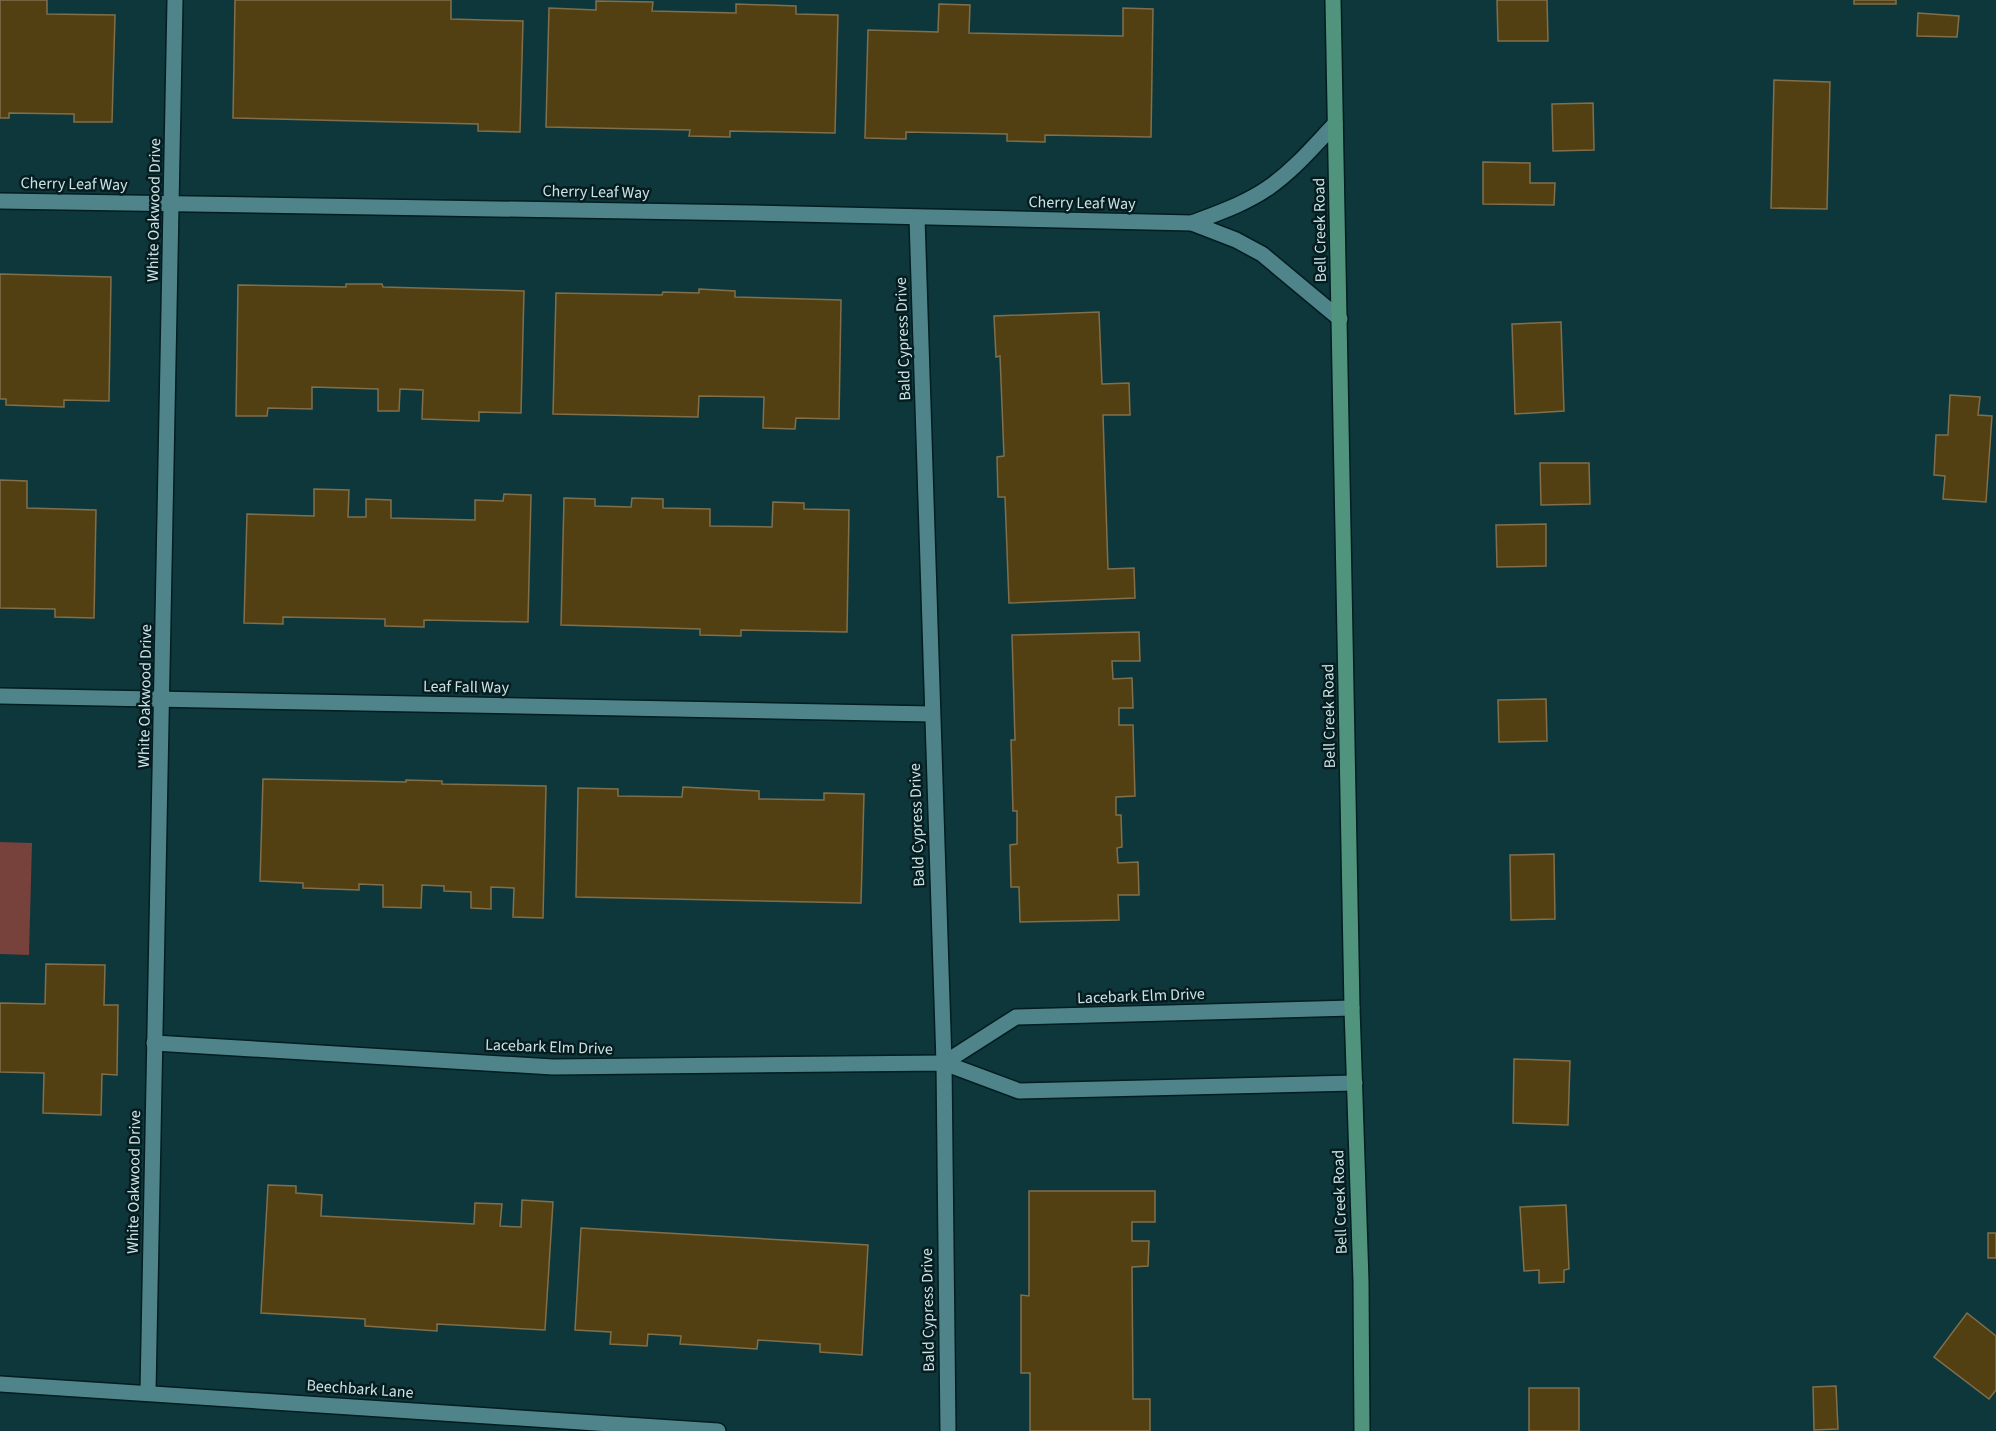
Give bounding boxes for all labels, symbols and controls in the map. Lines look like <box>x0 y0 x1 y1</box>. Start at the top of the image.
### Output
street label: White Oakwood Drive <box>142 138 166 282</box>
street label: Cherry Leaf Way <box>20 172 128 196</box>
street label: Bell Creek Road <box>1308 178 1332 282</box>
street label: Cherry Leaf Way <box>542 180 650 204</box>
street label: Cherry Leaf Way <box>1028 191 1136 215</box>
street label: Bald Cypress Drive <box>890 277 916 401</box>
street label: White Oakwood Drive <box>133 624 157 768</box>
street label: Bell Creek Road <box>1317 664 1341 768</box>
street label: Leaf Fall Way <box>423 675 510 699</box>
street label: Bald Cypress Drive <box>904 763 930 887</box>
street label: Lacebark Elm Drive <box>1077 983 1205 1009</box>
street label: Lacebark Elm Drive <box>485 1034 613 1060</box>
street label: White Oakwood Drive <box>122 1110 146 1254</box>
street label: Bell Creek Road <box>1327 1149 1353 1255</box>
street label: Bald Cypress Drive <box>916 1248 940 1372</box>
street label: Beechbark Lane <box>306 1374 414 1404</box>

